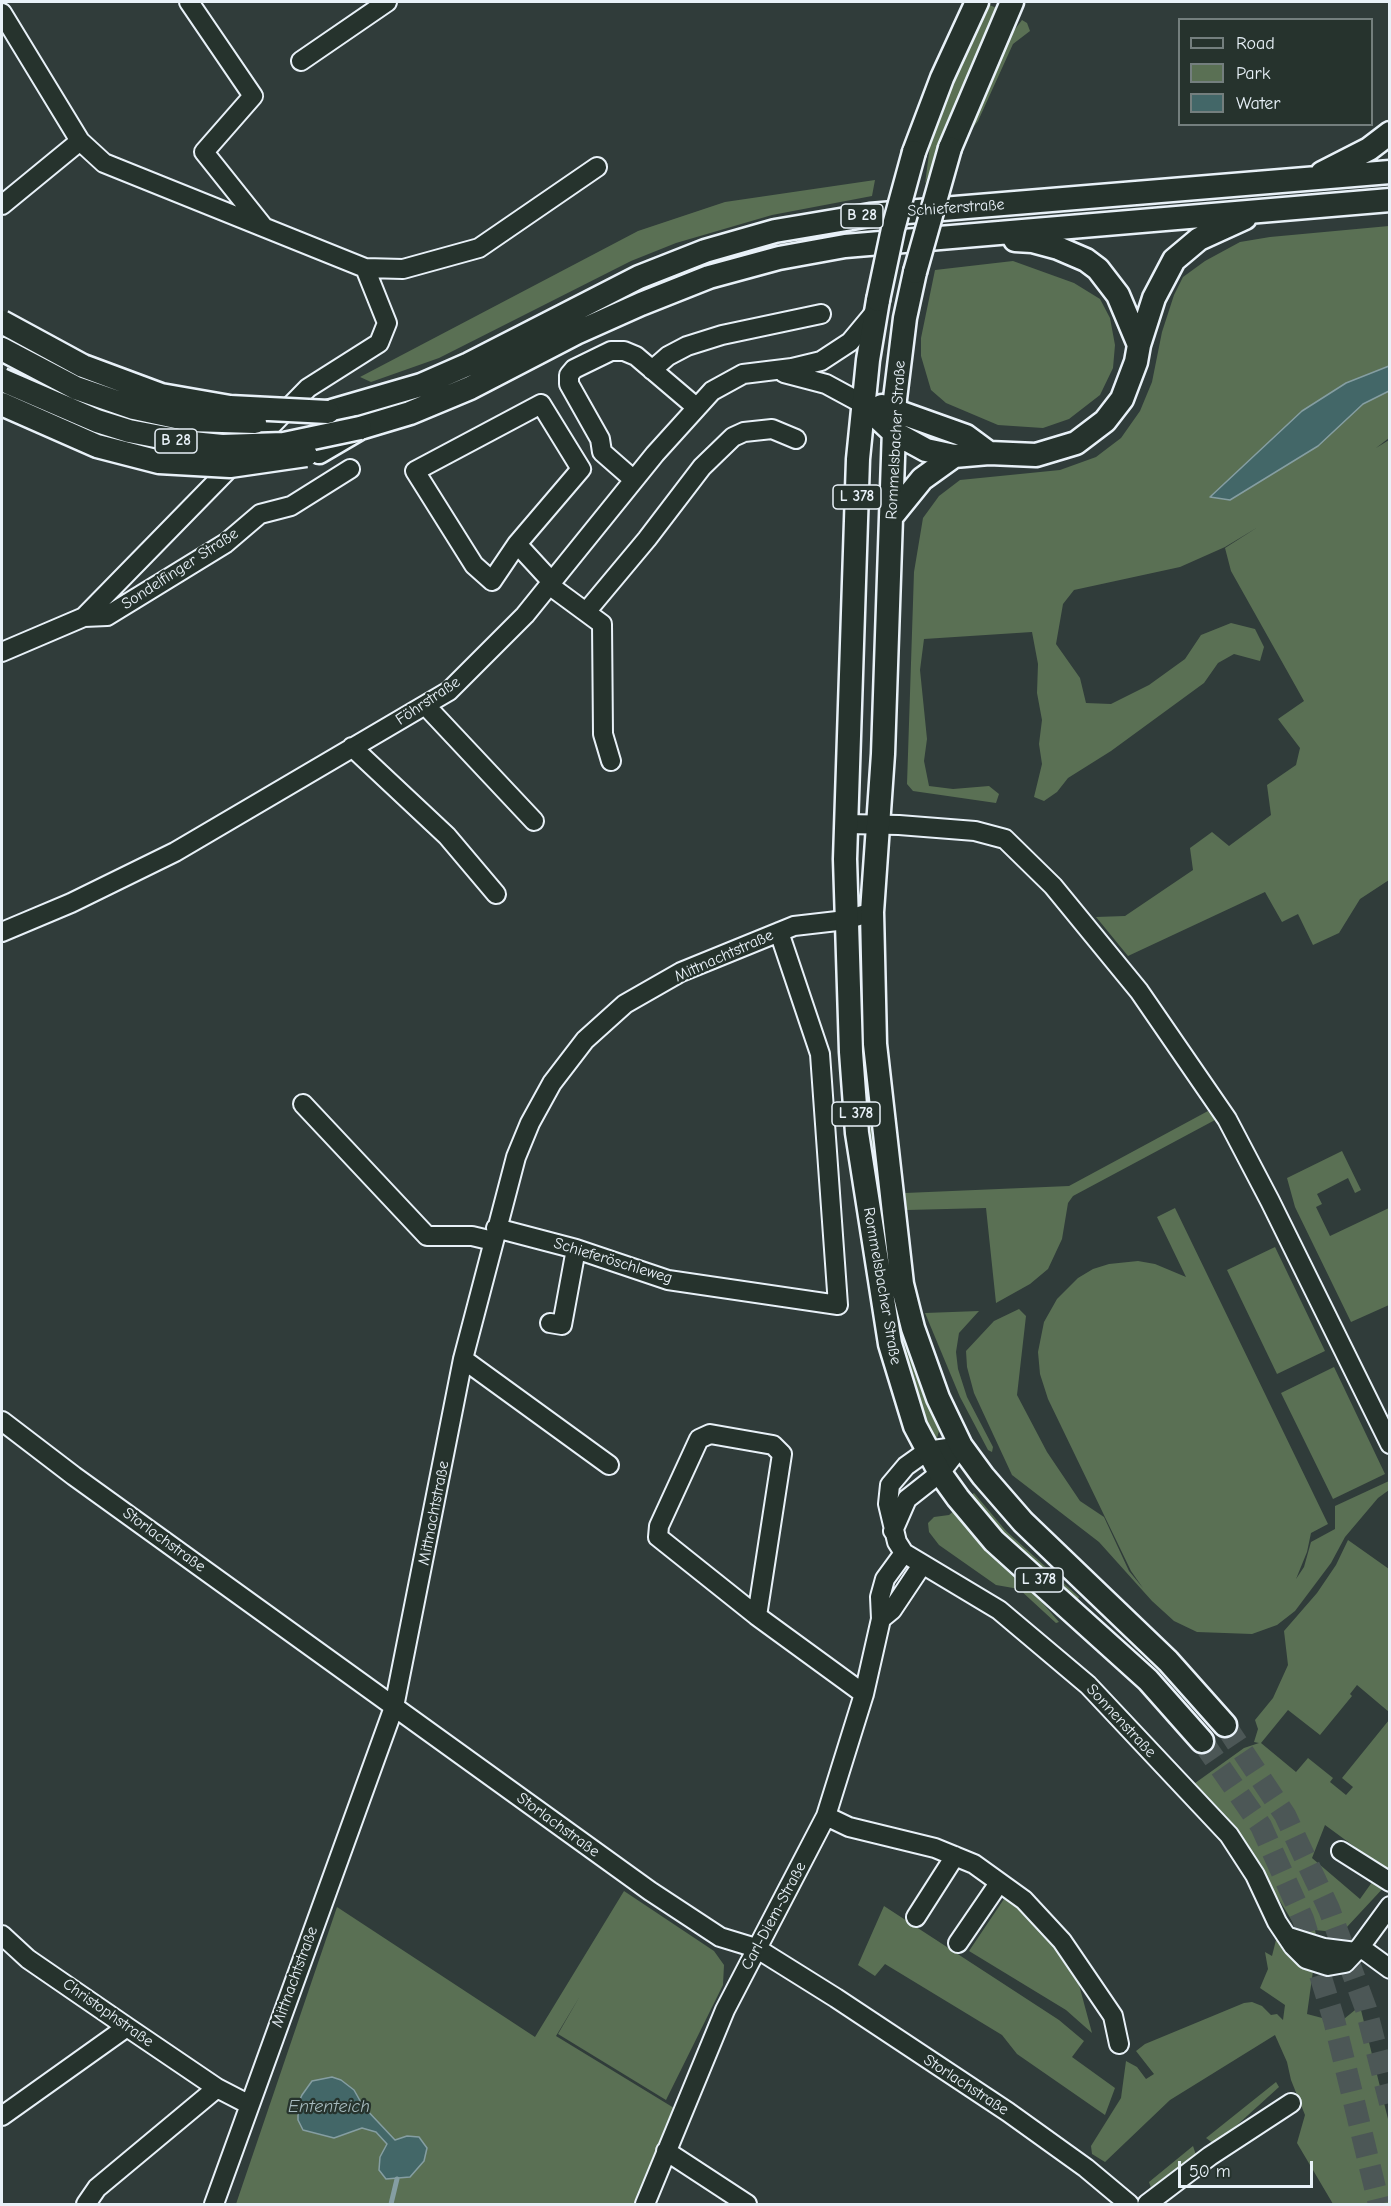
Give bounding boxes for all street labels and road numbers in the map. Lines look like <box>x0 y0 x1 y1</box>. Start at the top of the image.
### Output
street label: Schieferstraße <box>907 195 1005 221</box>
road number: B 28 <box>841 204 883 228</box>
street label: Rommelsbacher Straße <box>882 360 910 520</box>
road number: B 28 <box>155 429 197 453</box>
road number: L 378 <box>833 485 881 509</box>
street label: Sondelfinger Straße <box>118 524 242 614</box>
street label: Föhrstraße <box>392 672 464 730</box>
street label: Mittnachtstraße <box>672 926 776 986</box>
road number: L 378 <box>832 1102 880 1126</box>
street label: Rommelsbacher Straße <box>859 1206 905 1366</box>
street label: Schieferöschleweg <box>551 1234 675 1288</box>
street label: Mittnachtstraße <box>414 1459 454 1567</box>
street label: Storlachstraße <box>119 1503 209 1577</box>
road number: L 378 <box>1015 1568 1063 1592</box>
street label: Sonnenstraße <box>1082 1680 1160 1762</box>
street label: Storlachstraße <box>513 1788 603 1862</box>
street label: Carl-Diem-Straße <box>737 1859 811 1973</box>
street label: Mittnachtstraße <box>268 1924 322 2030</box>
street label: Christophstraße <box>59 1975 157 2051</box>
street label: Storlachstraße <box>920 2050 1012 2120</box>

